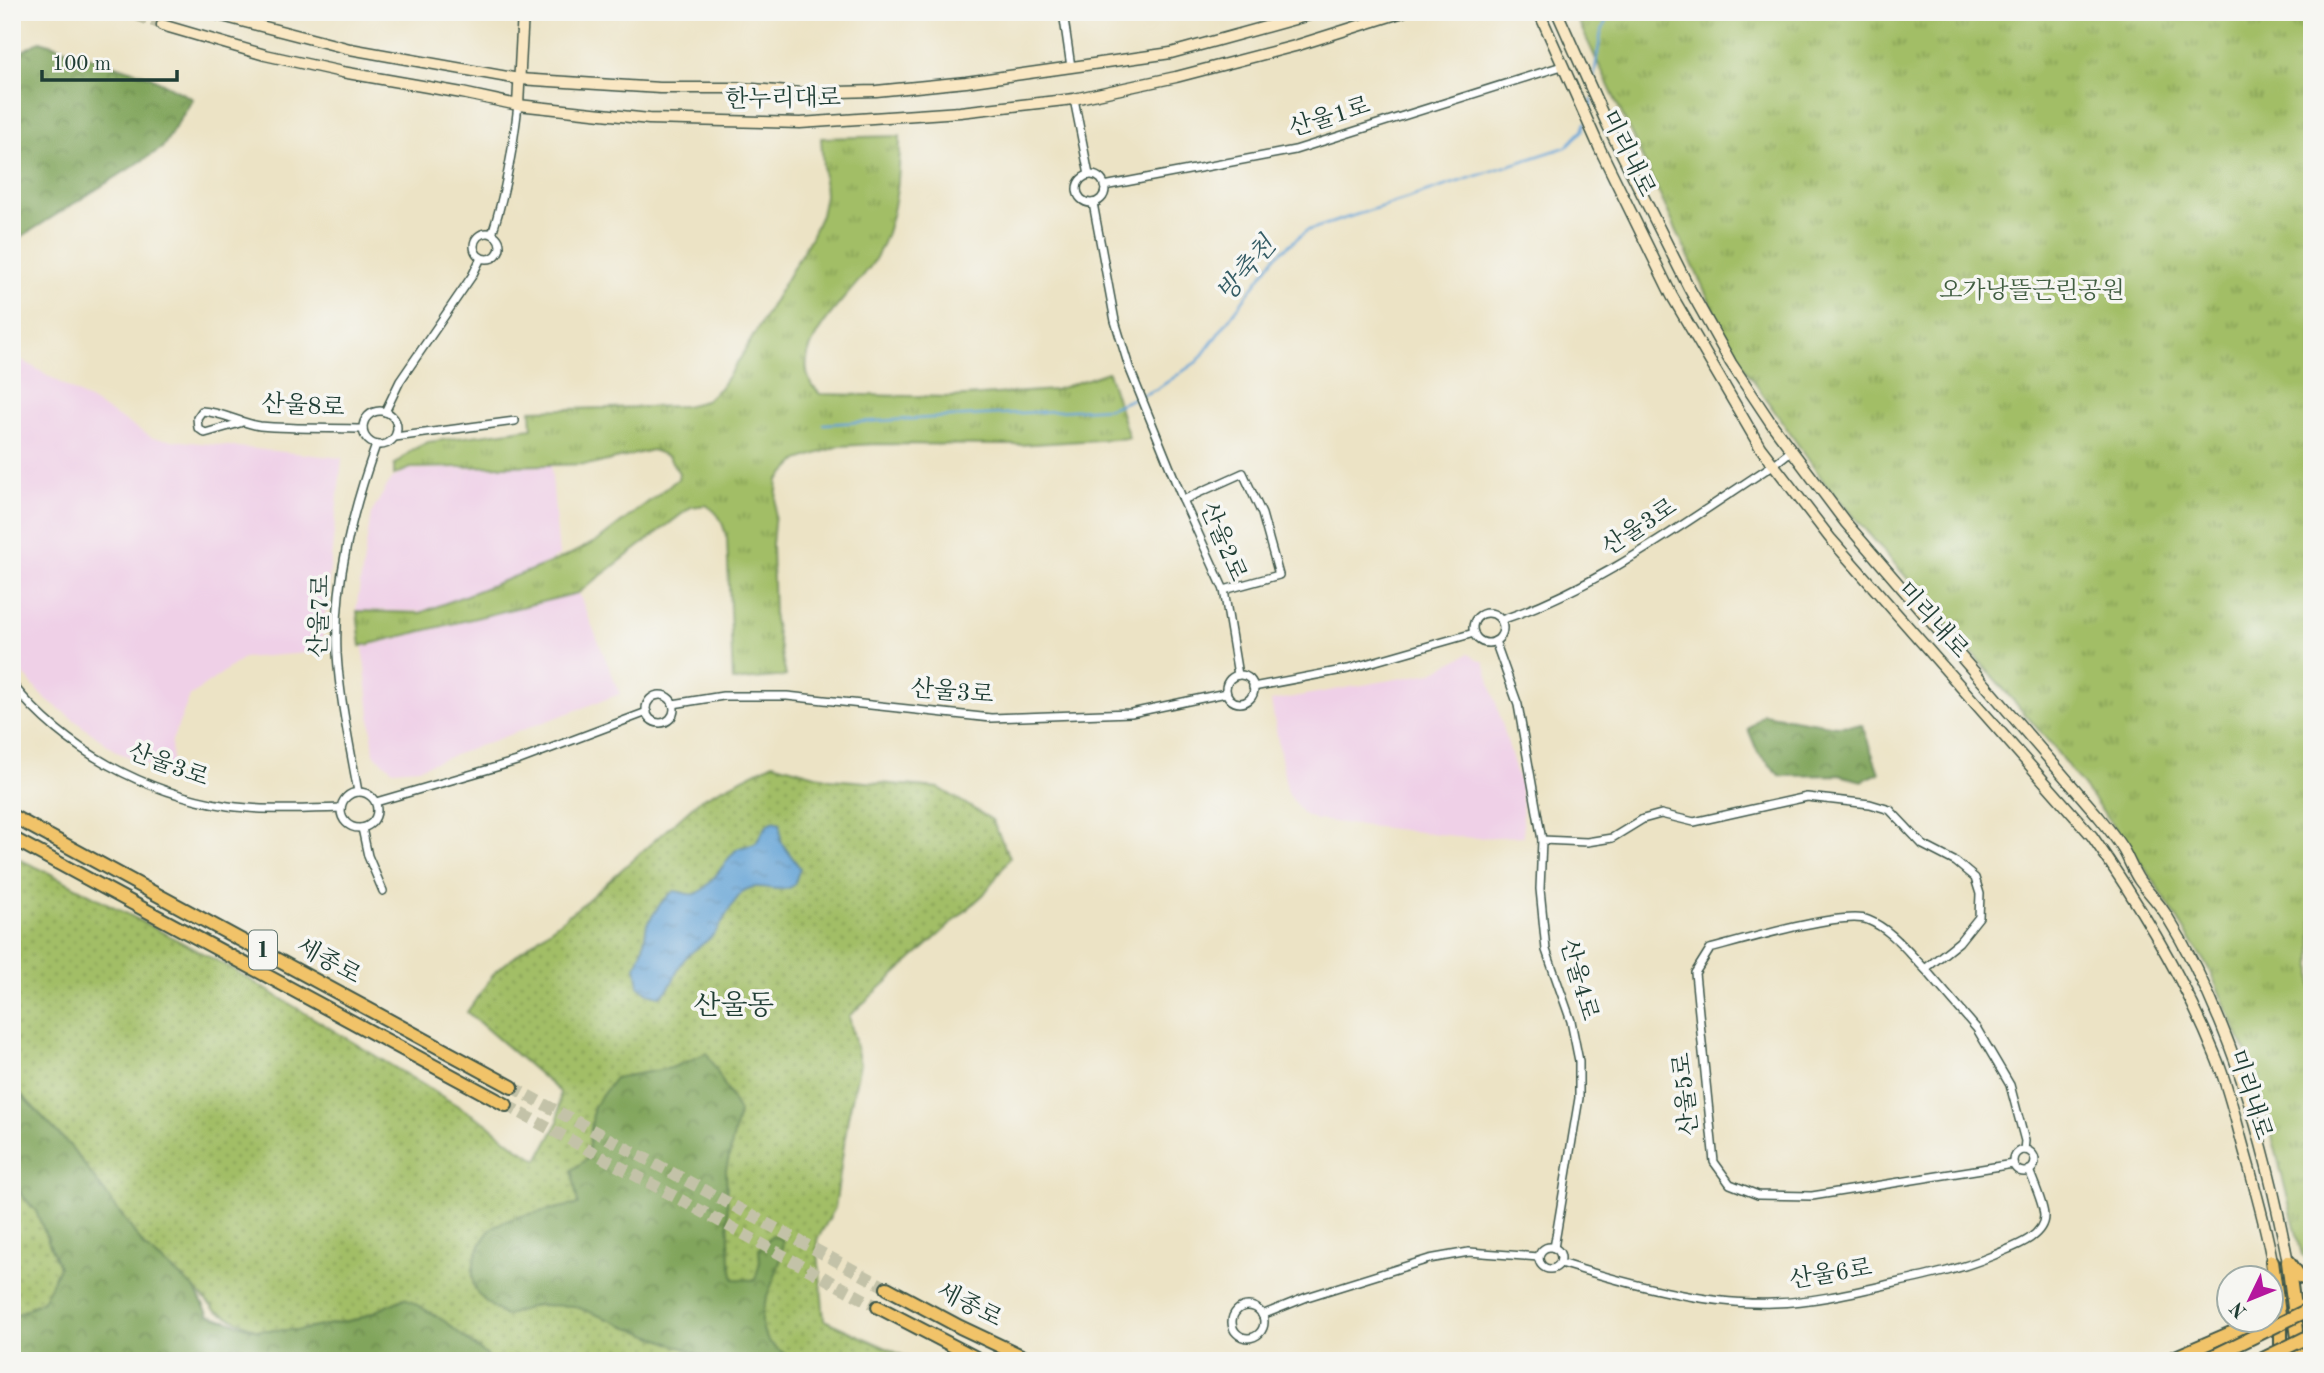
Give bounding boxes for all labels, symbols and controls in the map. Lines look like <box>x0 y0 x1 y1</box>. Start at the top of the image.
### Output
scale bar <box>42 38 177 82</box>
text: 100 m <box>52 54 111 75</box>
street label: 한누리대로 <box>725 85 841 113</box>
street label: 산울1로 <box>1286 92 1373 142</box>
street label: 미리내로 <box>1596 106 1660 201</box>
water label: 방축천 <box>1211 229 1282 307</box>
park label: 오가낭뜰근린공원 <box>1939 278 2125 304</box>
street label: 산울8로 <box>261 391 345 421</box>
street label: 산울3로 <box>1597 494 1682 561</box>
street label: 산울2로 <box>1195 498 1251 585</box>
street label: 산울7로 <box>306 574 334 658</box>
street label: 미리내로 <box>1892 577 1973 663</box>
street label: 산울3로 <box>909 675 995 709</box>
street label: 산울3로 <box>125 739 212 792</box>
road number: 1 <box>249 931 277 970</box>
street label: 세종로 <box>292 933 365 989</box>
street label: 산울4로 <box>1555 936 1603 1023</box>
district label: 산울동 <box>693 991 775 1021</box>
street label: 미리내로 <box>2223 1047 2277 1143</box>
street label: 산울5로 <box>1669 1051 1703 1137</box>
street label: 산울6로 <box>1788 1255 1874 1293</box>
north arrow <box>2216 1264 2286 1334</box>
street label: 세종로 <box>933 1278 1006 1332</box>
text: N <box>2227 1297 2251 1321</box>

